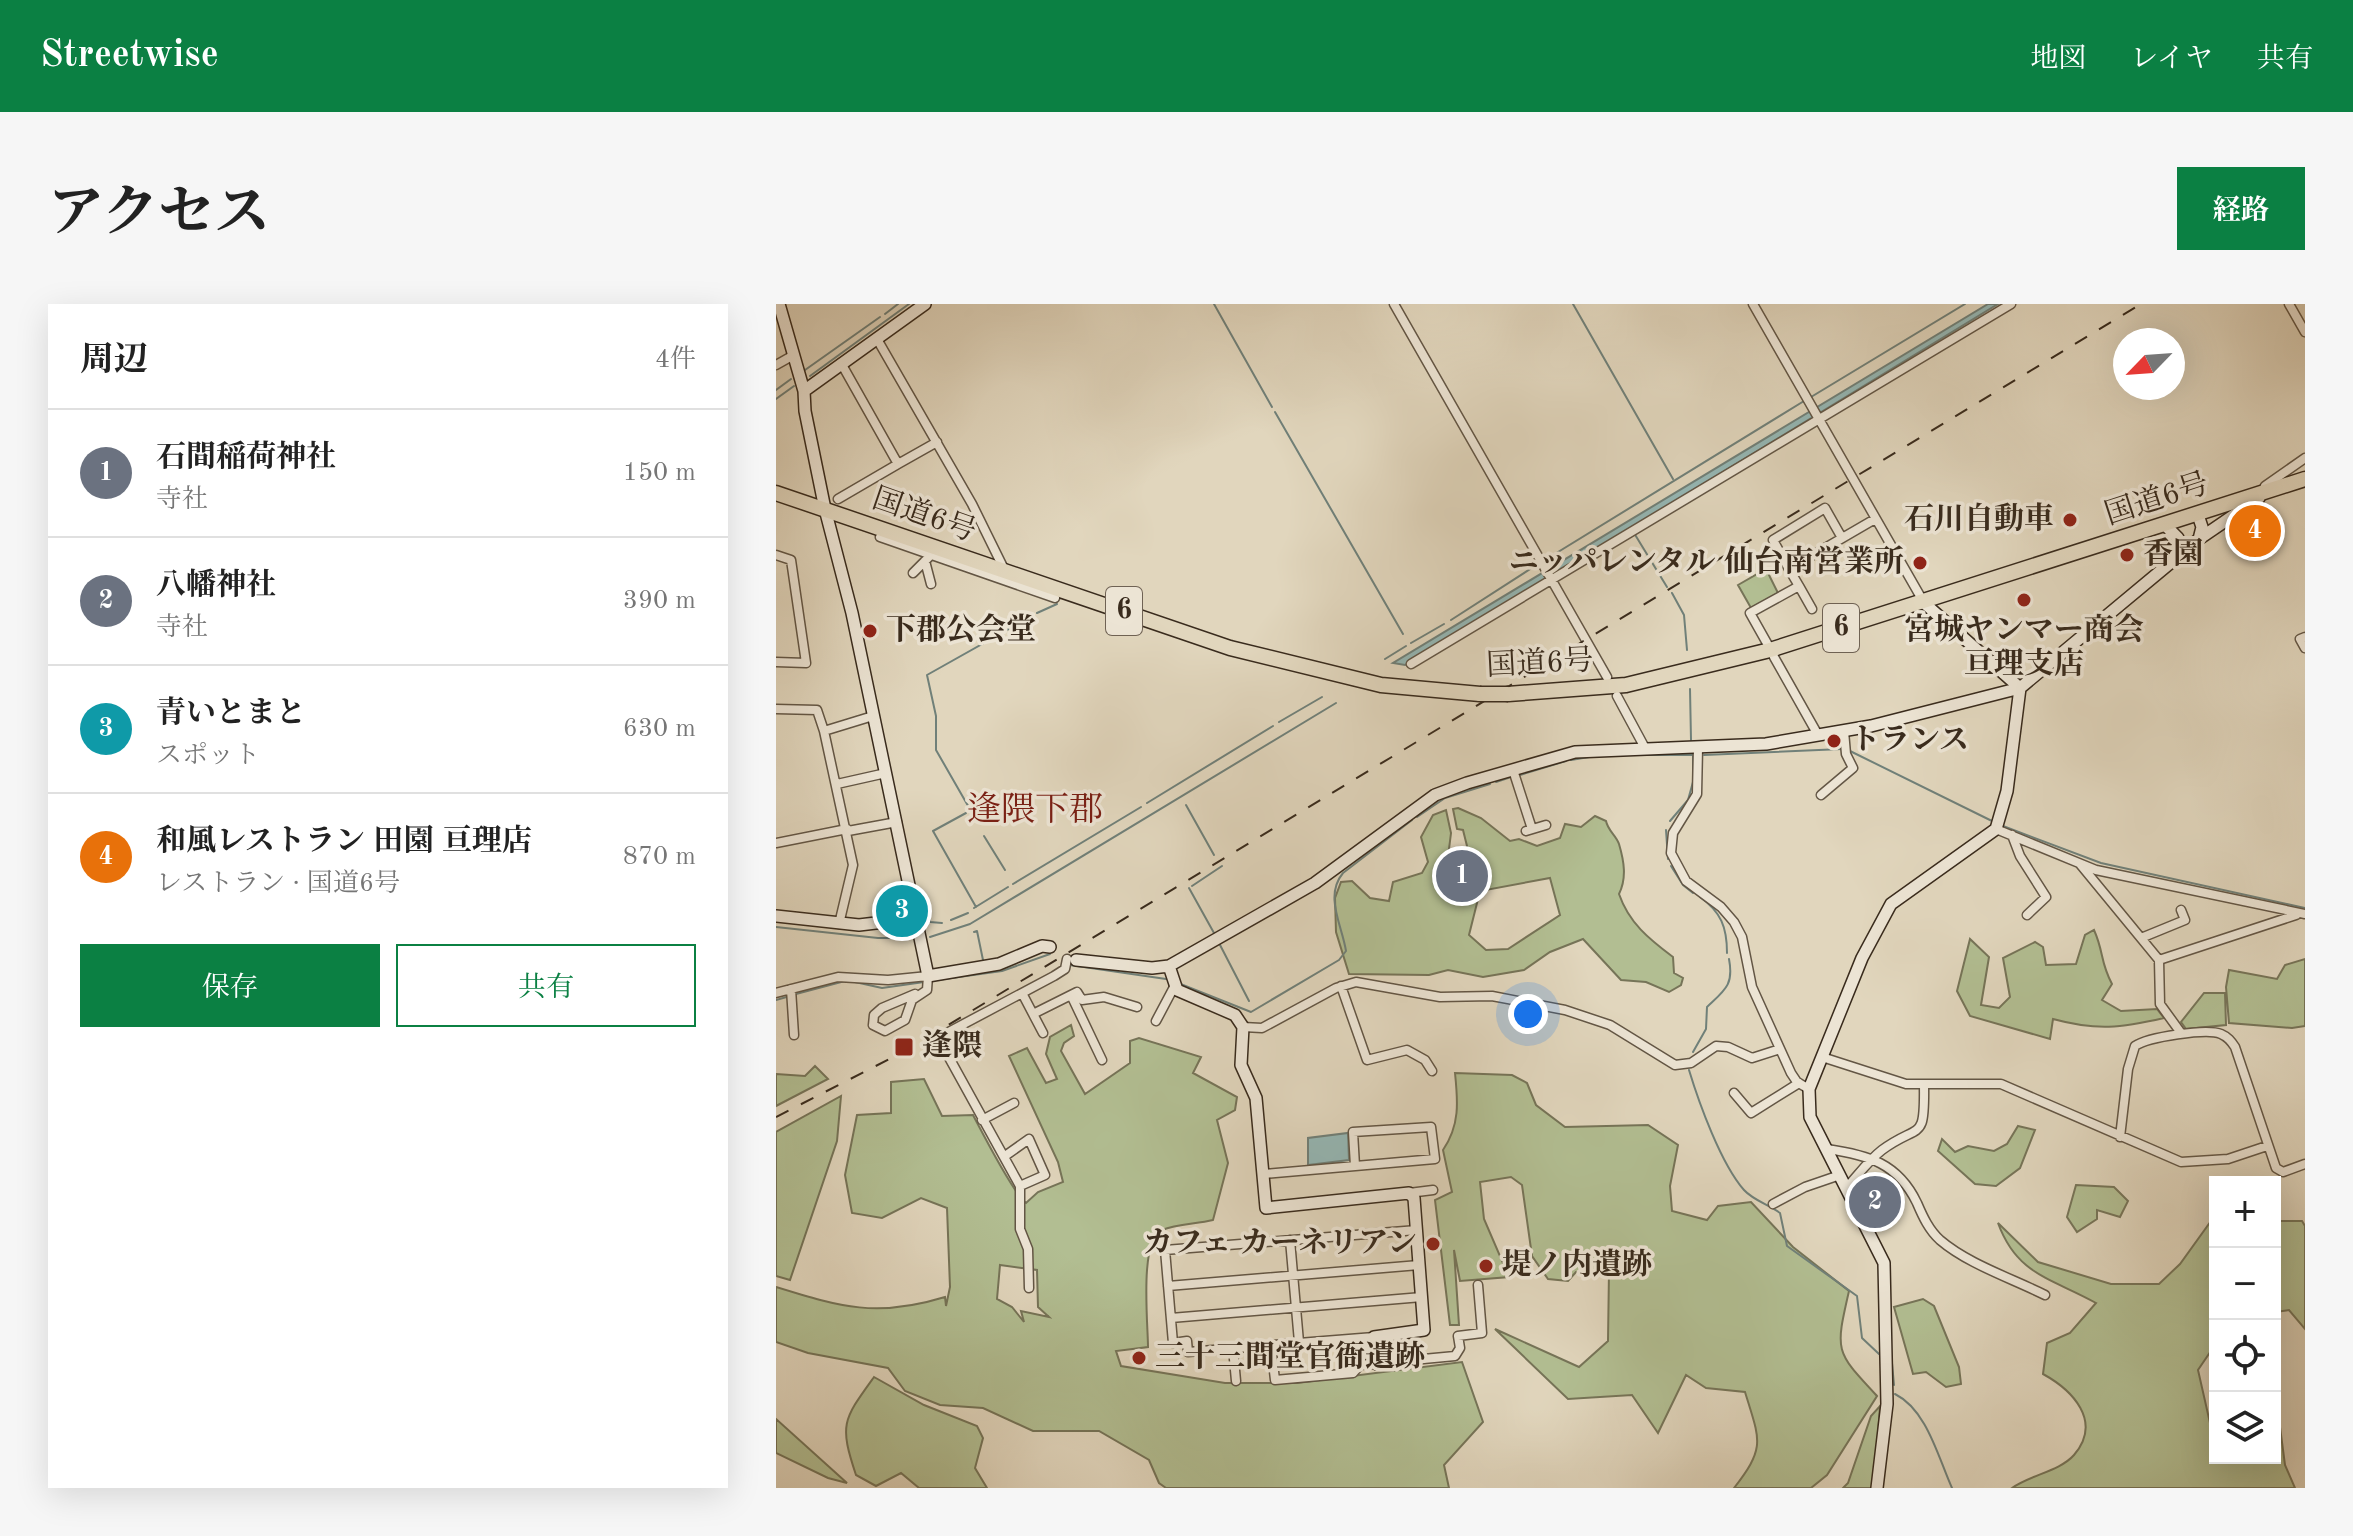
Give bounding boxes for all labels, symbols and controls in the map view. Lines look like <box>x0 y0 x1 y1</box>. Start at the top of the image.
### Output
text: Streetwise <box>40 37 219 75</box>
text: 地図 <box>2030 46 2086 74</box>
text: レイヤ <box>2130 46 2213 74</box>
text: 共有 <box>2257 46 2313 74</box>
button: 経路 <box>2177 167 2305 250</box>
text: アクセス <box>48 187 270 243</box>
north arrow <box>2113 328 2185 400</box>
text: 周辺 <box>80 344 148 378</box>
text: 4件 <box>655 347 696 373</box>
text: 石間稲荷神社 <box>156 443 336 473</box>
text: 1 <box>98 460 114 486</box>
text: 150 m <box>623 460 696 486</box>
street label: 国道6号 <box>2100 466 2213 531</box>
street label: 国道6号 <box>868 481 981 548</box>
text: 寺社 <box>156 487 208 513</box>
pin: 4 <box>2229 501 2281 561</box>
place label: 石川自動車 <box>1904 502 2054 535</box>
marker: 石川自動車 <box>2061 511 2079 529</box>
place label: 香園 <box>2143 537 2203 570</box>
place label: ニッパレンタル 仙台南営業所 <box>1509 545 1904 578</box>
marker: 香園 <box>2118 546 2136 564</box>
marker: ニッパレンタル 仙台南営業所 <box>1911 554 1929 572</box>
text: 八幡神社 <box>156 571 276 601</box>
road number: 6 <box>1106 587 1142 635</box>
text: 2 <box>98 588 114 614</box>
text: 390 m <box>623 588 696 614</box>
marker: 宮城ヤンマー商会 亘理支店 <box>2015 591 2033 609</box>
road number: 6 <box>1823 604 1859 652</box>
place label: 下郡公会堂 <box>886 613 1036 646</box>
place label: 宮城ヤンマー商会 亘理支店 <box>1904 613 2144 680</box>
text: 寺社 <box>156 615 208 641</box>
marker: 下郡公会堂 <box>861 622 879 640</box>
street label: 国道6号 <box>1485 643 1594 682</box>
text: 青いとまと <box>156 699 306 729</box>
text: 3 <box>98 716 114 742</box>
text: 630 m <box>623 716 696 742</box>
place label: トランス <box>1850 725 1969 756</box>
marker: トランス <box>1825 732 1843 750</box>
text: スポット <box>156 743 260 769</box>
district label: 逢隈下郡 <box>967 791 1103 828</box>
text: 和風レストラン 田園 亘理店 <box>156 827 532 857</box>
text: 4 <box>98 844 114 870</box>
text: 870 m <box>623 844 696 870</box>
pin: 1 <box>1436 846 1488 906</box>
text: レストラン · 国道6号 <box>156 871 400 897</box>
pin: 3 <box>876 881 928 941</box>
button: 保存 <box>80 944 380 1027</box>
button: 共有 <box>396 944 696 1027</box>
your location <box>1508 994 1548 1034</box>
place label: 逢隈 <box>922 1029 982 1062</box>
marker: 逢隈 <box>893 1036 915 1058</box>
pin: 2 <box>1849 1172 1901 1232</box>
map controls <box>2209 1176 2281 1464</box>
button: + <box>2209 1176 2281 1248</box>
place label: カフェ カーネリアン <box>1143 1227 1417 1259</box>
marker: カフェ カーネリアン <box>1424 1235 1442 1253</box>
place label: 堤ノ内遺跡 <box>1502 1248 1652 1281</box>
button: − <box>2209 1248 2281 1320</box>
marker: 堤ノ内遺跡 <box>1477 1257 1495 1275</box>
button: locate <box>2209 1320 2281 1392</box>
place label: 三十三間堂官衙遺跡 <box>1155 1340 1425 1373</box>
marker: 三十三間堂官衙遺跡 <box>1130 1349 1148 1367</box>
button: layers <box>2209 1392 2281 1464</box>

